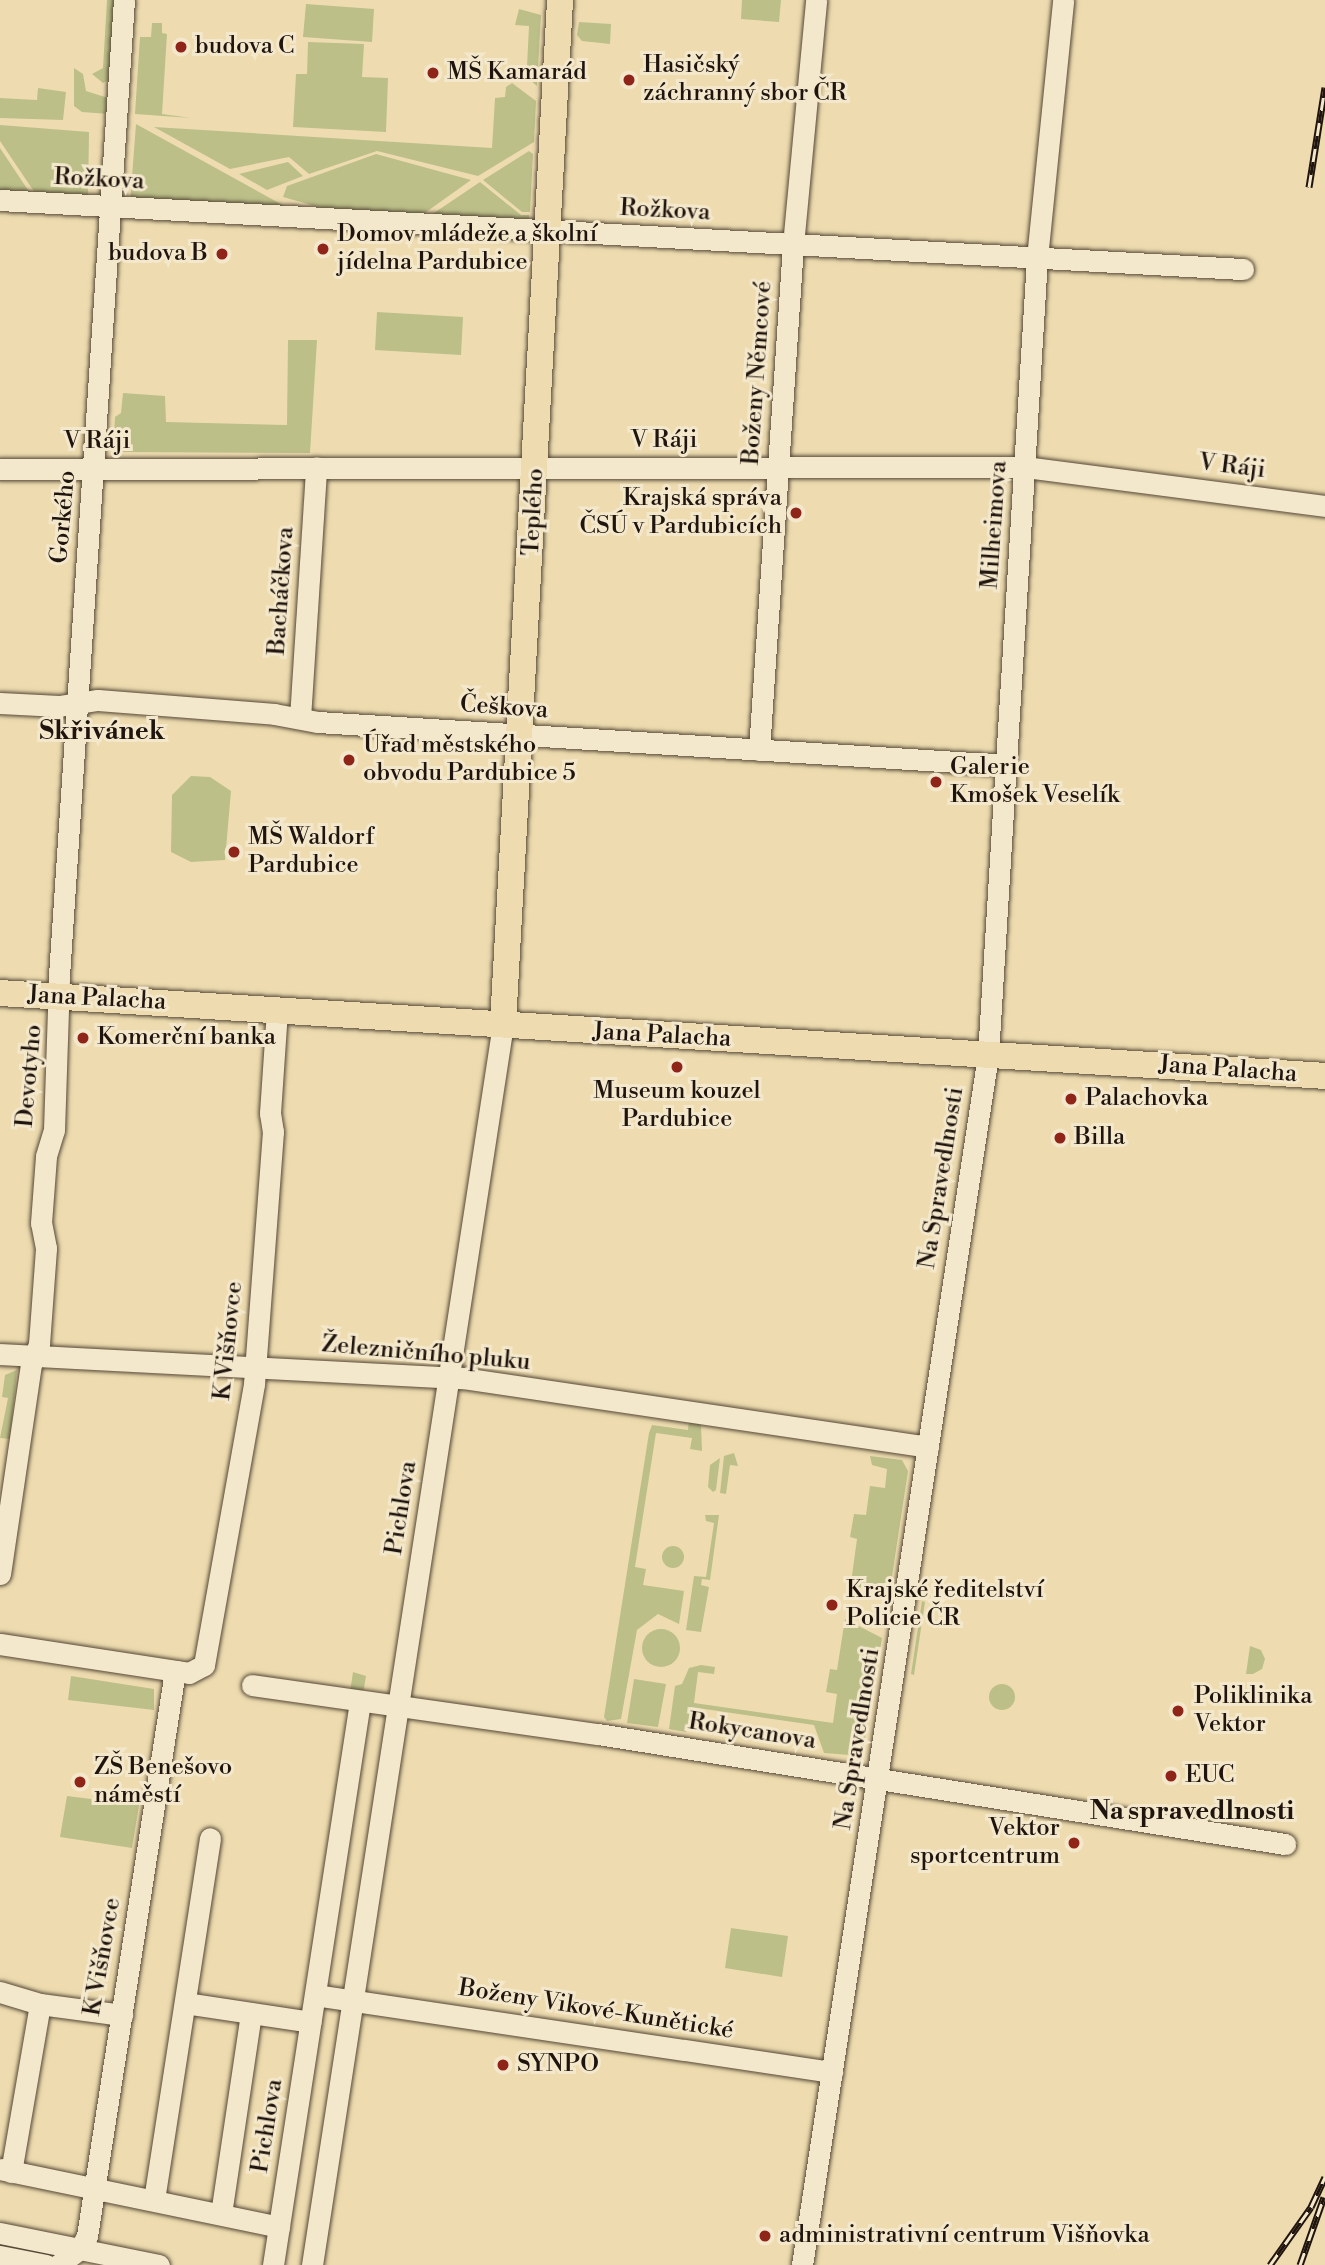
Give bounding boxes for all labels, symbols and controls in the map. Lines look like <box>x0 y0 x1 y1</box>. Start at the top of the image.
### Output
place label: budova C <box>195 33 294 61</box>
marker: budova C <box>173 39 189 55</box>
place label: Hasičský záchranný sbor ČR <box>643 52 846 108</box>
place label: MŠ Kamarád <box>447 59 587 87</box>
marker: MŠ Kamarád <box>425 65 441 81</box>
marker: Hasičský záchranný sbor ČR <box>621 72 637 88</box>
street label: Rožkova <box>53 163 145 197</box>
street label: Rožkova <box>619 194 711 228</box>
place label: Domov mládeže a školní jídelna Pardubice <box>337 221 597 277</box>
place label: budova B <box>108 240 208 268</box>
marker: Domov mládeže a školní jídelna Pardubice <box>315 241 331 257</box>
marker: budova B <box>214 246 230 262</box>
street label: Boženy Němcové <box>737 280 779 466</box>
street label: V Ráji <box>630 427 698 455</box>
street label: V Ráji <box>63 428 131 456</box>
street label: V Ráji <box>1197 449 1267 485</box>
street label: Milheimova <box>976 460 1014 590</box>
street label: Teplého <box>517 467 551 557</box>
street label: Gorkého <box>46 469 82 565</box>
place label: Krajská správa ČSÚ v Pardubicích <box>580 485 782 541</box>
marker: Krajská správa ČSÚ v Pardubicích <box>788 505 804 521</box>
street label: Bacháčkova <box>263 526 301 656</box>
street label: Češkova <box>459 691 549 725</box>
district label: Skřivánek <box>39 716 165 748</box>
place label: Úřad městského obvodu Pardubice 5 <box>363 732 576 788</box>
marker: Úřad městského obvodu Pardubice 5 <box>341 752 357 768</box>
place label: Galerie Kmošek Veselík <box>950 754 1120 810</box>
marker: Galerie Kmošek Veselík <box>928 774 944 790</box>
place label: MŠ Waldorf Pardubice <box>248 824 374 880</box>
marker: MŠ Waldorf Pardubice <box>226 844 242 860</box>
street label: Jana Palacha <box>27 981 167 1017</box>
street label: Jana Palacha <box>592 1018 732 1054</box>
street label: Devotyho <box>11 1023 49 1129</box>
place label: Komerční banka <box>97 1024 276 1052</box>
marker: Komerční banka <box>75 1030 91 1046</box>
street label: Jana Palacha <box>1158 1051 1298 1089</box>
marker: Museum kouzel Pardubice <box>669 1059 685 1075</box>
place label: Museum kouzel Pardubice <box>593 1078 761 1134</box>
street label: Na Spravedlnosti <box>913 1085 971 1271</box>
place label: Palachovka <box>1085 1085 1208 1113</box>
marker: Palachovka <box>1063 1091 1079 1107</box>
place label: Billa <box>1074 1124 1125 1152</box>
marker: Billa <box>1052 1130 1068 1146</box>
street label: K Višňovce <box>208 1280 250 1402</box>
street label: Železničního pluku <box>320 1331 532 1377</box>
street label: Pichlova <box>380 1459 424 1557</box>
place label: Krajské ředitelství Policie ČR <box>846 1577 1044 1633</box>
marker: Krajské ředitelství Policie ČR <box>824 1597 840 1613</box>
street label: Na Spravedlnosti <box>829 1646 887 1832</box>
place label: Poliklinika Vektor <box>1194 1683 1313 1739</box>
marker: Poliklinika Vektor <box>1168 1701 1188 1721</box>
street label: Rokycanova <box>686 1708 818 1756</box>
place label: ZŠ Benešovo náměstí <box>94 1754 232 1810</box>
place label: EUC <box>1185 1762 1235 1790</box>
marker: EUC <box>1163 1768 1179 1784</box>
marker: ZŠ Benešovo náměstí <box>72 1774 88 1790</box>
district label: Na spravedlnosti <box>1090 1796 1294 1828</box>
place label: Vektor sportcentrum <box>910 1815 1060 1871</box>
marker: Vektor sportcentrum <box>1066 1835 1082 1851</box>
street label: K Višňovce <box>78 1896 128 2018</box>
street label: Boženy Vikové-Kunětické <box>457 1974 735 2046</box>
place label: SYNPO <box>517 2051 599 2079</box>
marker: SYNPO <box>495 2057 511 2073</box>
street label: Pichlova <box>246 2077 290 2175</box>
place label: administrativní centrum Višňovka <box>779 2222 1150 2250</box>
marker: administrativní centrum Višňovka <box>757 2228 773 2244</box>

